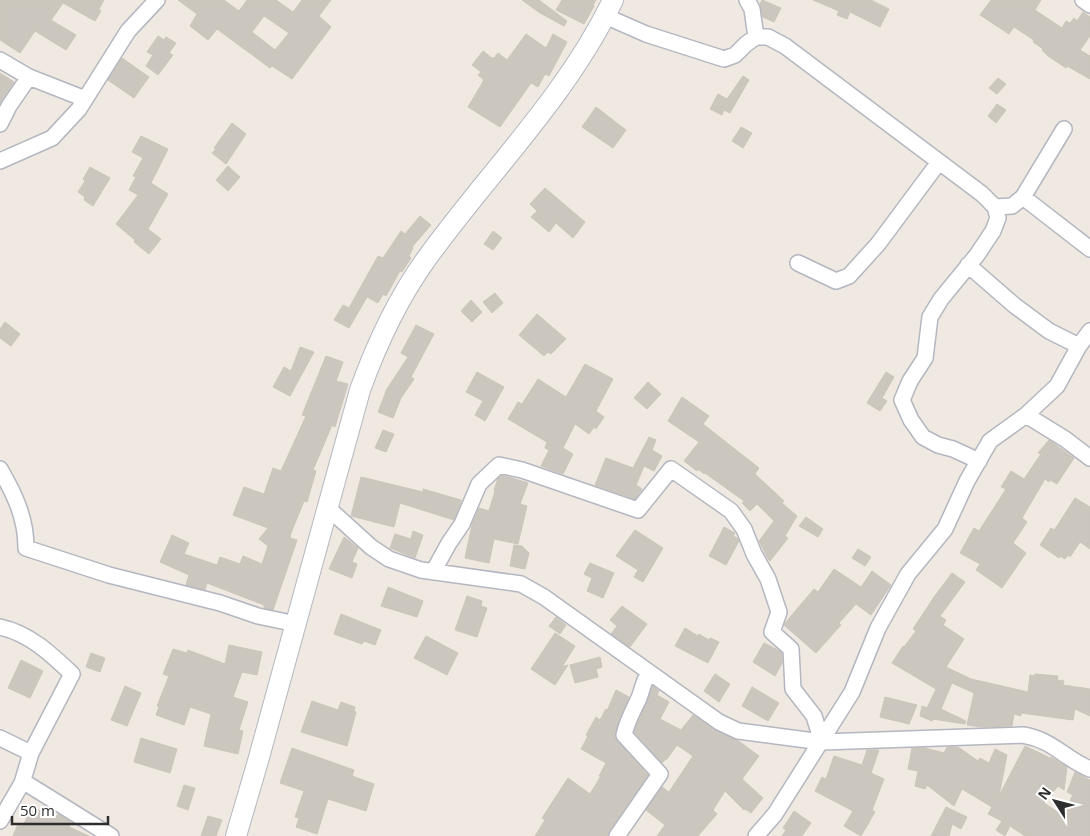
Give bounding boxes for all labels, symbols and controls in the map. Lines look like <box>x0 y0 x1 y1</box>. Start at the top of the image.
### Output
north arrow <box>1030 776 1080 826</box>
text: N <box>1033 783 1055 803</box>
scale bar <box>12 794 109 826</box>
text: 50 m <box>20 800 55 820</box>

